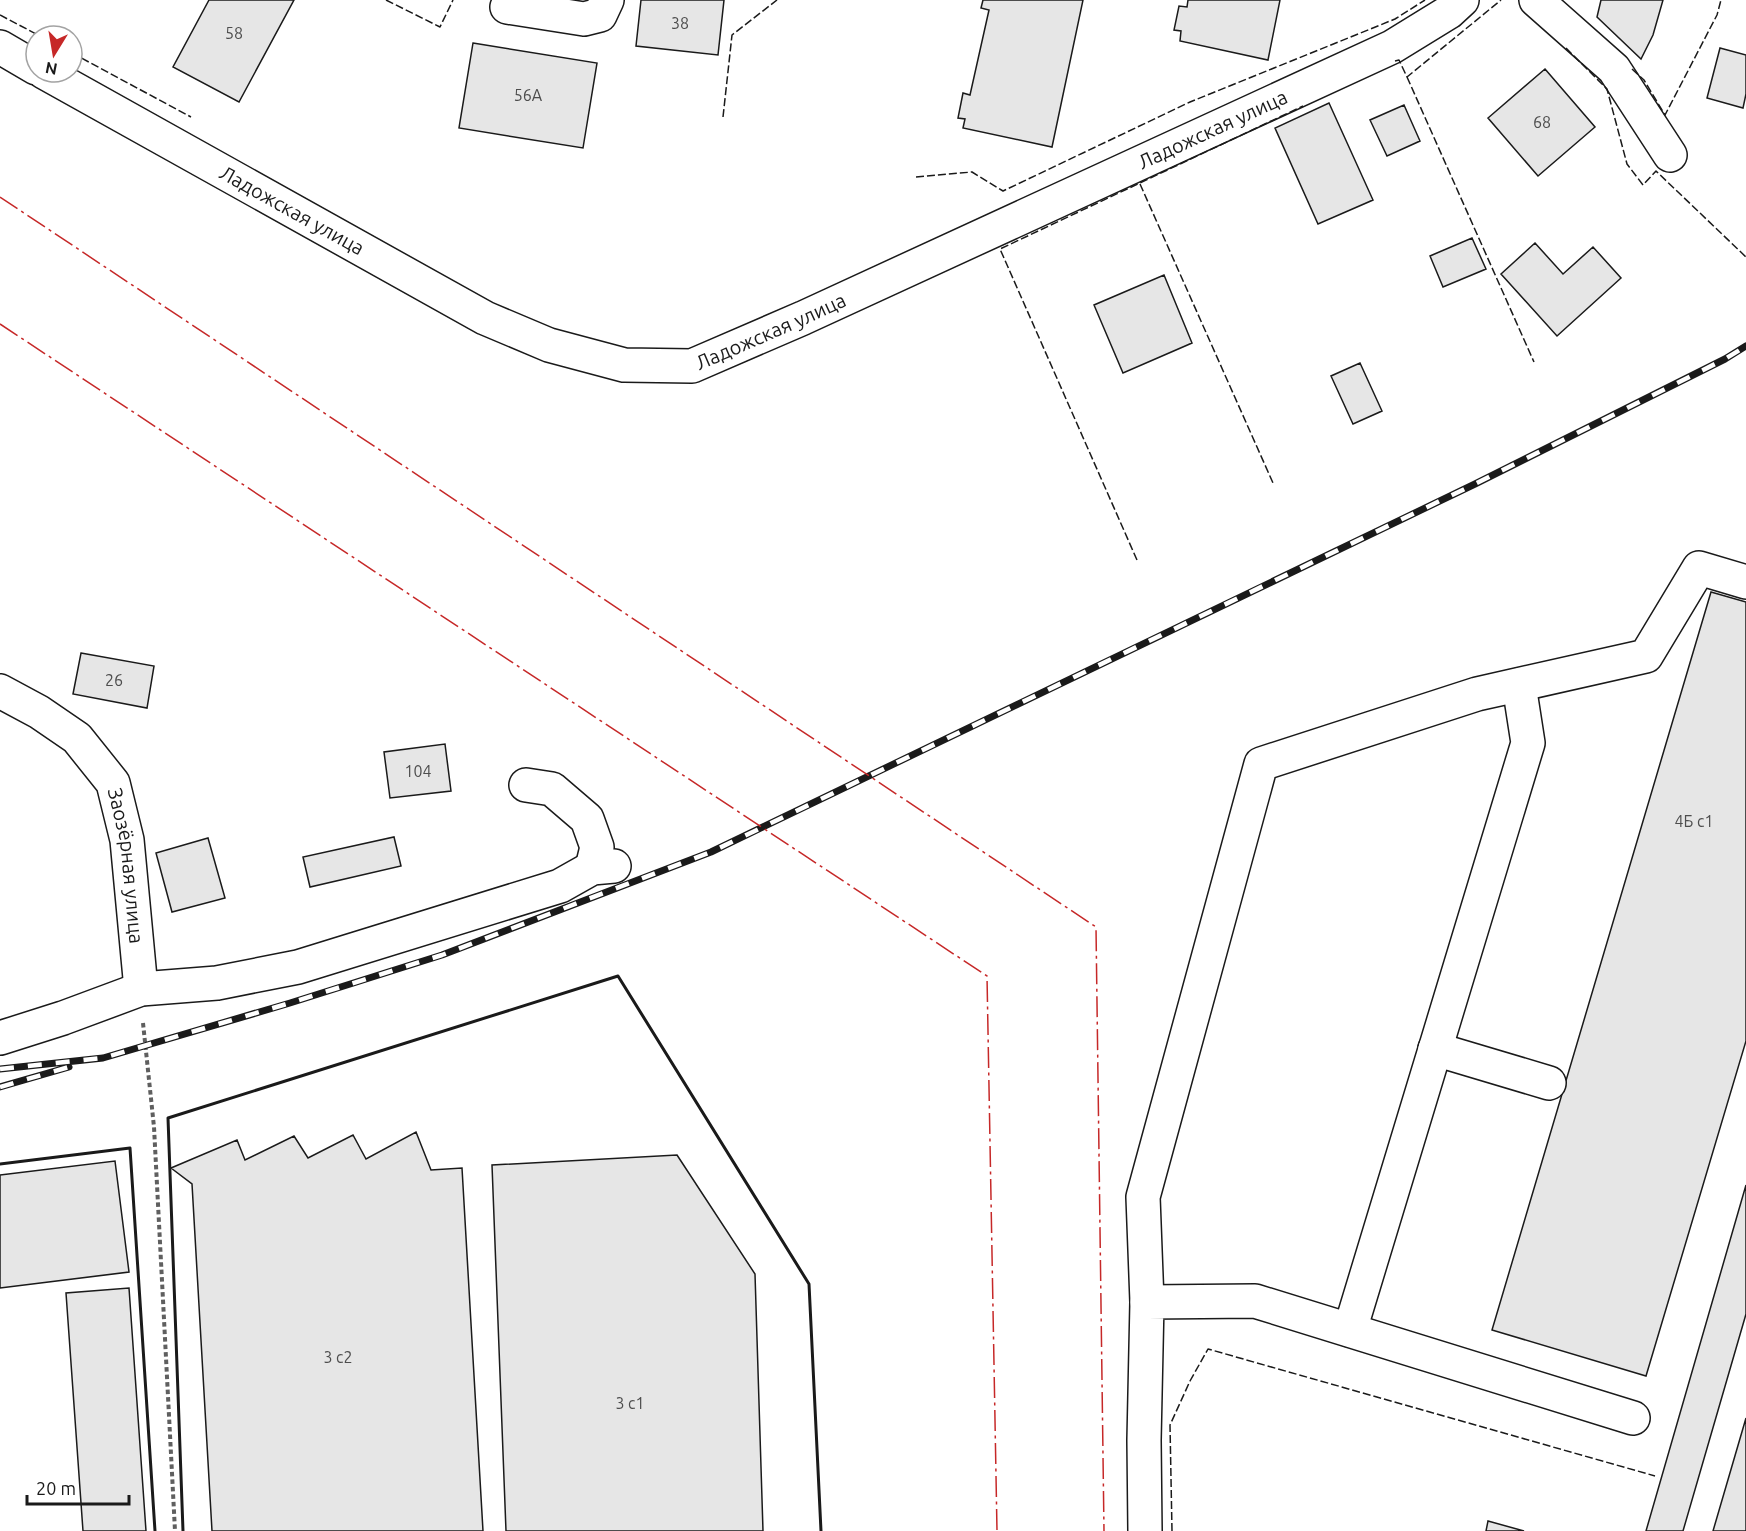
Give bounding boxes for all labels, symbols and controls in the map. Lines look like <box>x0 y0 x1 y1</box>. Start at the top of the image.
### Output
house number: 38 <box>671 14 689 32</box>
north arrow <box>24 24 84 84</box>
house number: 58 <box>225 24 243 42</box>
text: N <box>44 59 59 79</box>
street label: Ладожская улица <box>1134 85 1291 173</box>
house number: 56А <box>514 86 543 104</box>
house number: 68 <box>1533 113 1551 131</box>
street label: Ладожская улица <box>216 160 369 259</box>
street label: Ладожская улица <box>692 288 849 374</box>
house number: 26 <box>105 671 123 689</box>
house number: 104 <box>404 762 432 780</box>
street label: Заозёрная улица <box>104 785 149 945</box>
house number: 4Б с1 <box>1674 812 1714 830</box>
house number: 3 с2 <box>323 1348 353 1366</box>
house number: 3 с1 <box>615 1394 645 1412</box>
scale bar <box>27 1468 129 1506</box>
text: 20 m <box>36 1478 76 1498</box>

